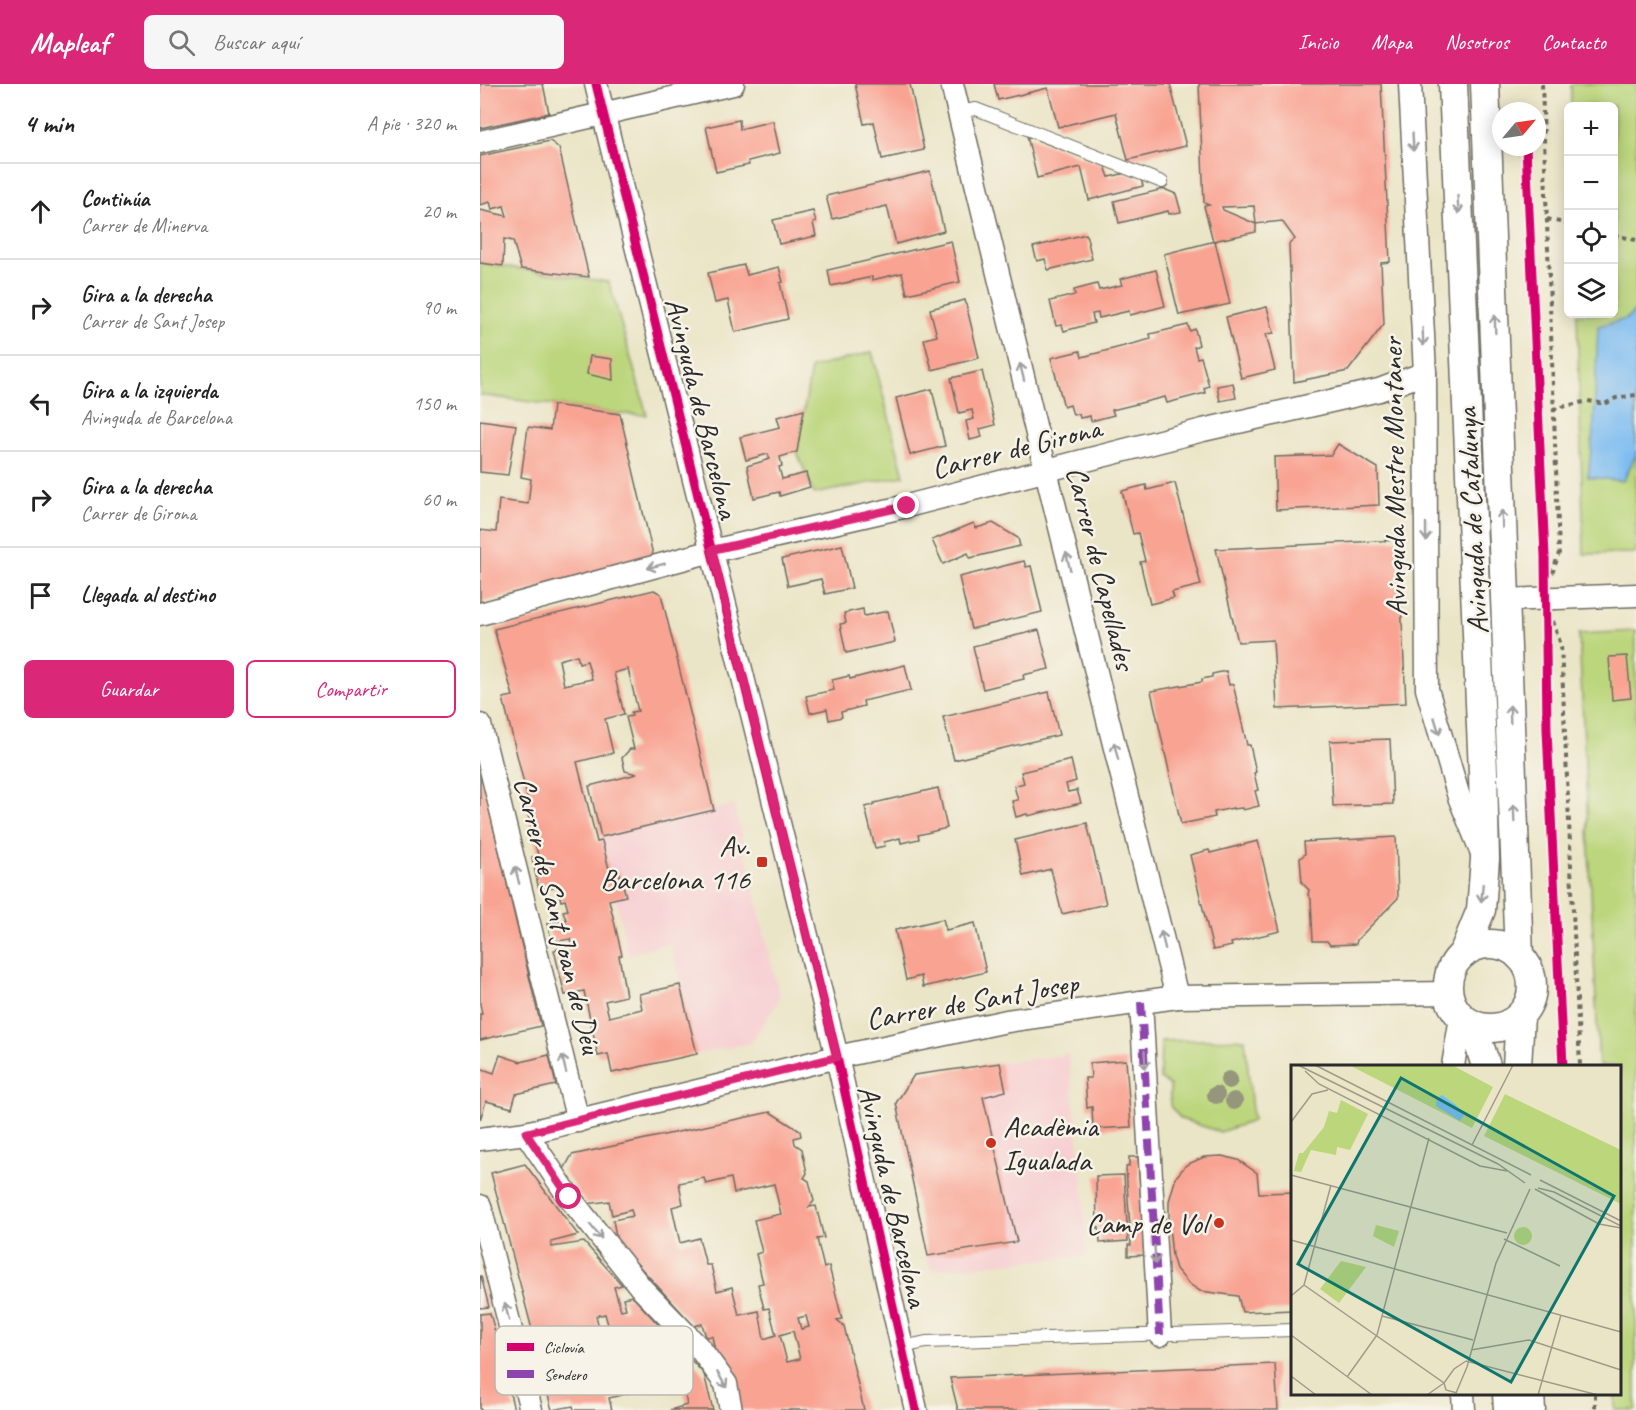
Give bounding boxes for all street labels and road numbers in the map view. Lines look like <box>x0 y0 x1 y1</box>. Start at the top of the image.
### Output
street label: Avinguda de Barcelona <box>656 294 748 524</box>
street label: Avinguda Mestre Montaner <box>1373 335 1415 617</box>
street label: Avinguda de Catalunya <box>1447 405 1497 635</box>
street label: Carrer de Girona <box>927 408 1107 487</box>
street label: Carrer de Capellades <box>1057 462 1145 676</box>
street label: Carrer de Sant Joan de Déu <box>505 773 611 1059</box>
street label: Carrer de Sant Josep <box>863 963 1083 1038</box>
street label: Avinguda de Barcelona <box>849 1082 937 1312</box>

